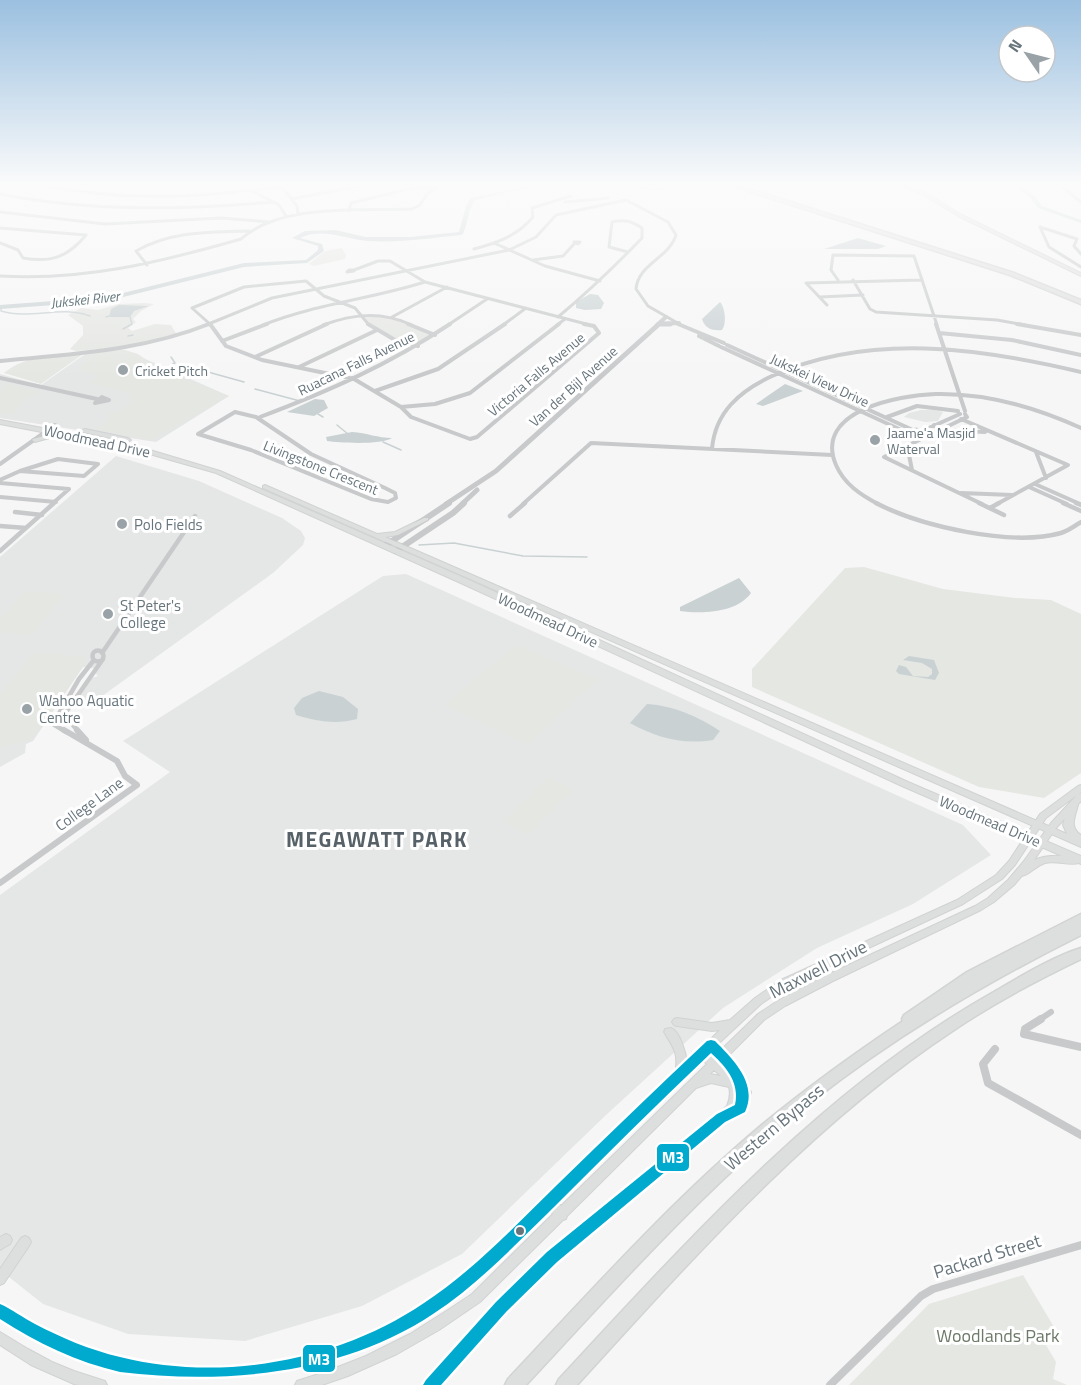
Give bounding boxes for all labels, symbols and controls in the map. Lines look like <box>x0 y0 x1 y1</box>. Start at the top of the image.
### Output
north arrow <box>997 24 1057 84</box>
text: N <box>1002 34 1028 57</box>
water label: Jukskei River <box>49 285 122 313</box>
street label: Ruacana Falls Avenue <box>294 326 418 400</box>
street label: Victoria Falls Avenue <box>483 327 589 421</box>
street label: Van der Bijl Avenue <box>524 341 622 431</box>
street label: Jukskei View Drive <box>767 348 873 412</box>
place label: Cricket Pitch <box>135 360 208 381</box>
marker: Cricket Pitch <box>116 363 130 377</box>
street label: Woodmead Drive <box>42 418 152 464</box>
place label: Jaame'a Masjid Waterval <box>887 422 976 459</box>
marker: Jaame'a Masjid Waterval <box>868 433 882 447</box>
street label: Livingstone Crescent <box>260 434 382 500</box>
place label: Polo Fields <box>134 513 203 536</box>
marker: Polo Fields <box>115 517 129 531</box>
street label: Woodmead Drive <box>494 587 602 653</box>
place label: St Peter's College <box>120 594 181 634</box>
marker: St Peter's College <box>101 607 115 621</box>
place label: Wahoo Aquatic Centre <box>39 689 134 729</box>
marker: Wahoo Aquatic Centre <box>20 702 34 716</box>
street label: College Lane <box>50 771 128 837</box>
street label: Woodmead Drive <box>936 789 1044 853</box>
district label: MEGAWATT PARK <box>286 823 468 855</box>
street label: Maxwell Drive <box>764 933 872 1005</box>
street label: Western Bypass <box>718 1077 830 1177</box>
line badge: M3 <box>656 1143 690 1172</box>
text: M3 <box>662 1145 684 1169</box>
unlabelled marker <box>514 1225 526 1237</box>
street label: Packard Street <box>930 1227 1045 1285</box>
park label: Woodlands Park <box>936 1322 1060 1349</box>
line badge: M3 <box>302 1344 336 1373</box>
text: M3 <box>308 1347 330 1371</box>

